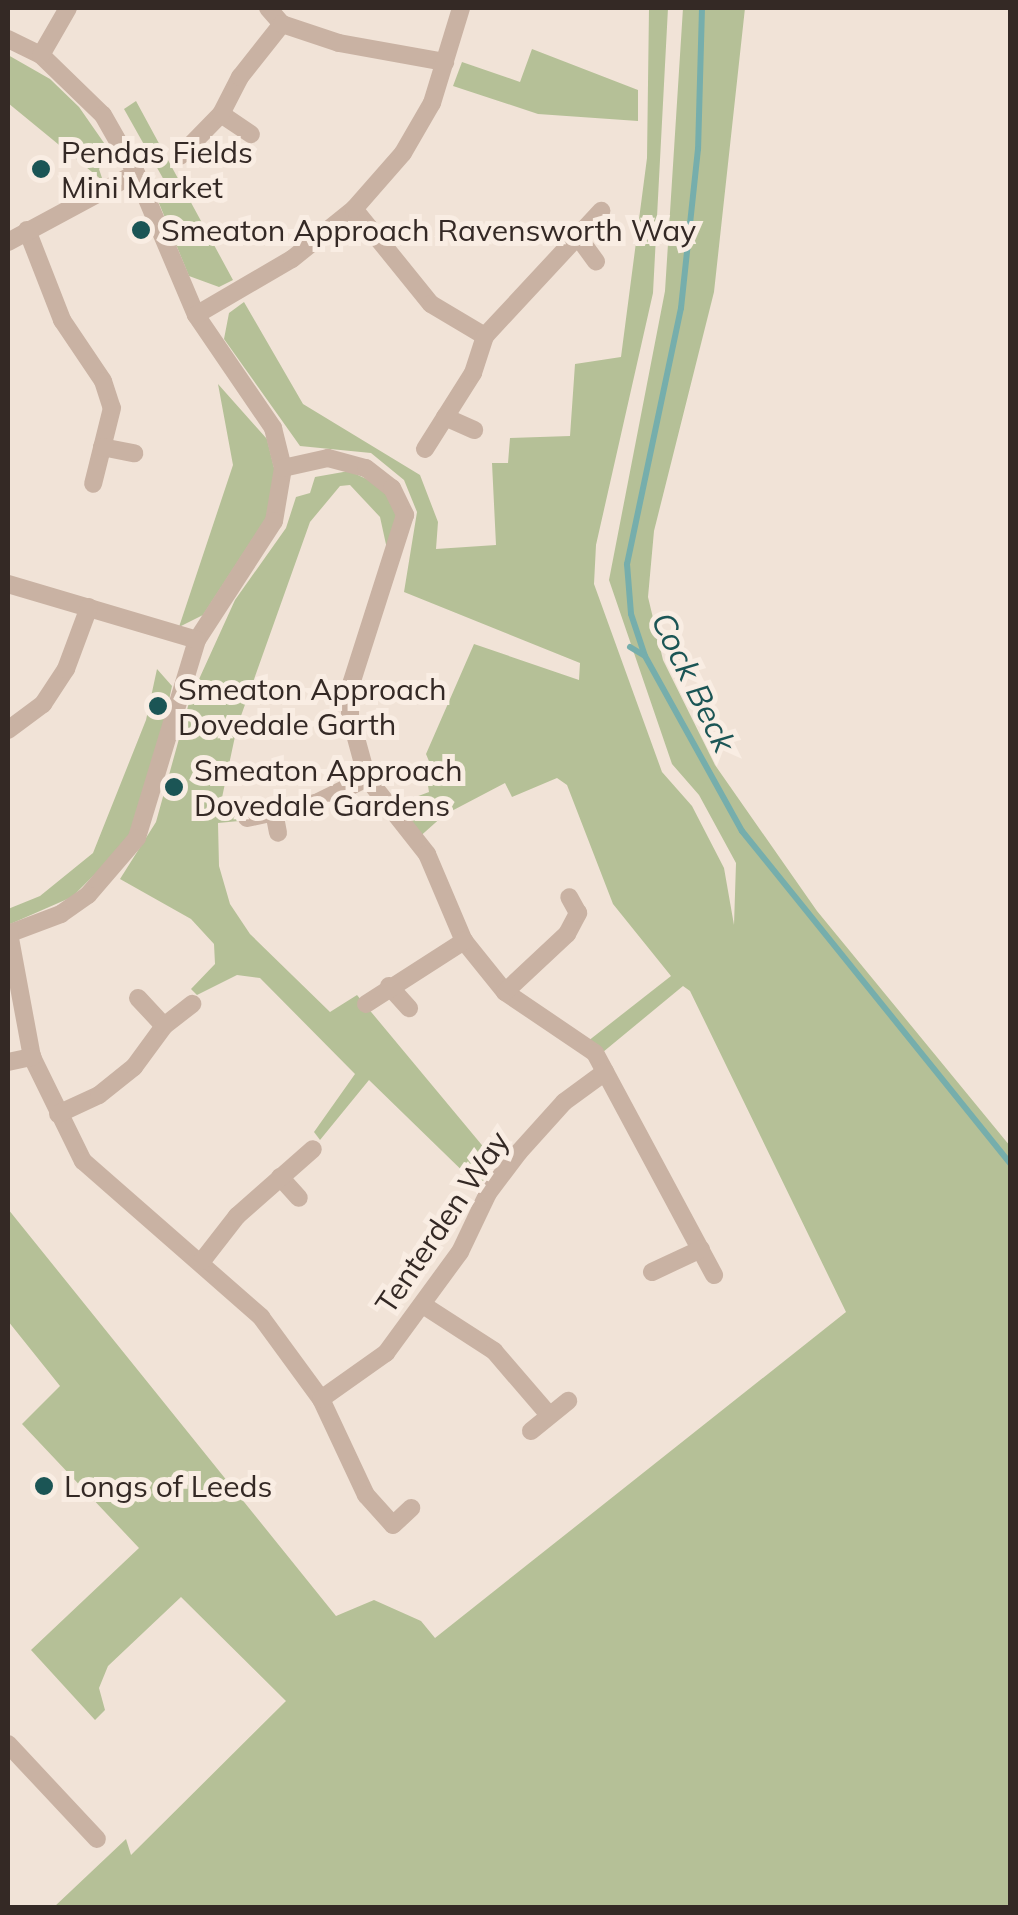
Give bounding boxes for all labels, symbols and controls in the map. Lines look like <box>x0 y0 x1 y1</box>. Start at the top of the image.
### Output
place label: Pendas Fields Mini Market <box>61 134 253 204</box>
marker: Pendas Fields Mini Market <box>30 158 52 180</box>
place label: Smeaton Approach Ravensworth Way <box>161 212 696 248</box>
marker: Smeaton Approach Ravensworth Way <box>130 219 152 241</box>
water label: Cock Beck <box>644 606 744 758</box>
place label: Smeaton Approach Dovedale Garth <box>178 671 447 742</box>
marker: Smeaton Approach Dovedale Garth <box>147 695 169 717</box>
place label: Smeaton Approach Dovedale Gardens <box>194 752 463 822</box>
marker: Smeaton Approach Dovedale Gardens <box>163 776 185 798</box>
street label: Tenterden Way <box>368 1124 516 1320</box>
place label: Longs of Leeds <box>64 1468 272 1504</box>
marker: Longs of Leeds <box>33 1475 55 1497</box>

